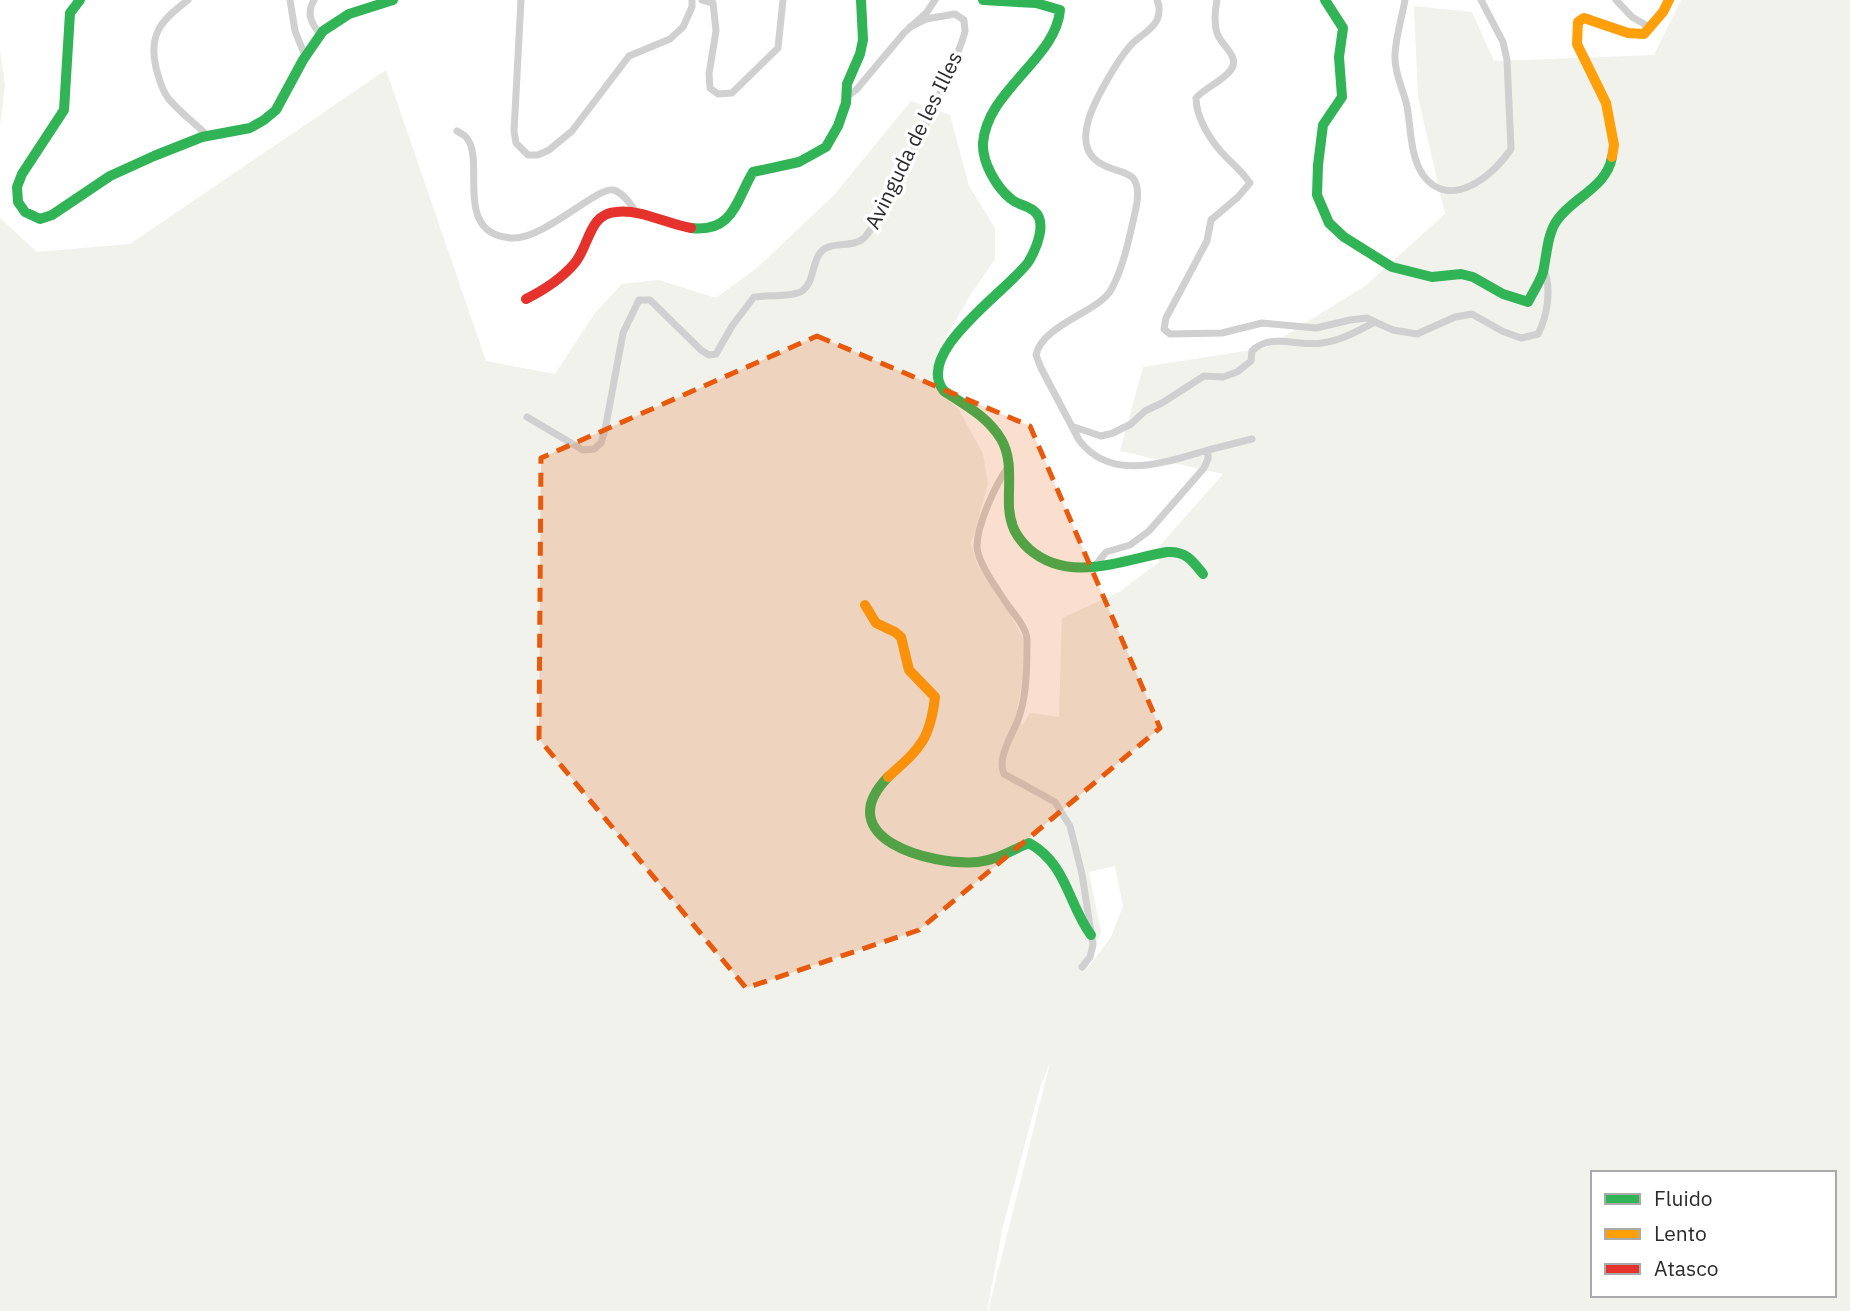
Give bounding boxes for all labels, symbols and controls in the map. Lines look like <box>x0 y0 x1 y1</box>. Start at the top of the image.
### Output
street label: Avinguda de les Illes <box>858 46 968 234</box>
legend <box>1591 1171 1836 1297</box>
text: Fluido <box>1654 1184 1713 1212</box>
text: Lento <box>1654 1219 1707 1247</box>
text: Atasco <box>1654 1254 1718 1282</box>

